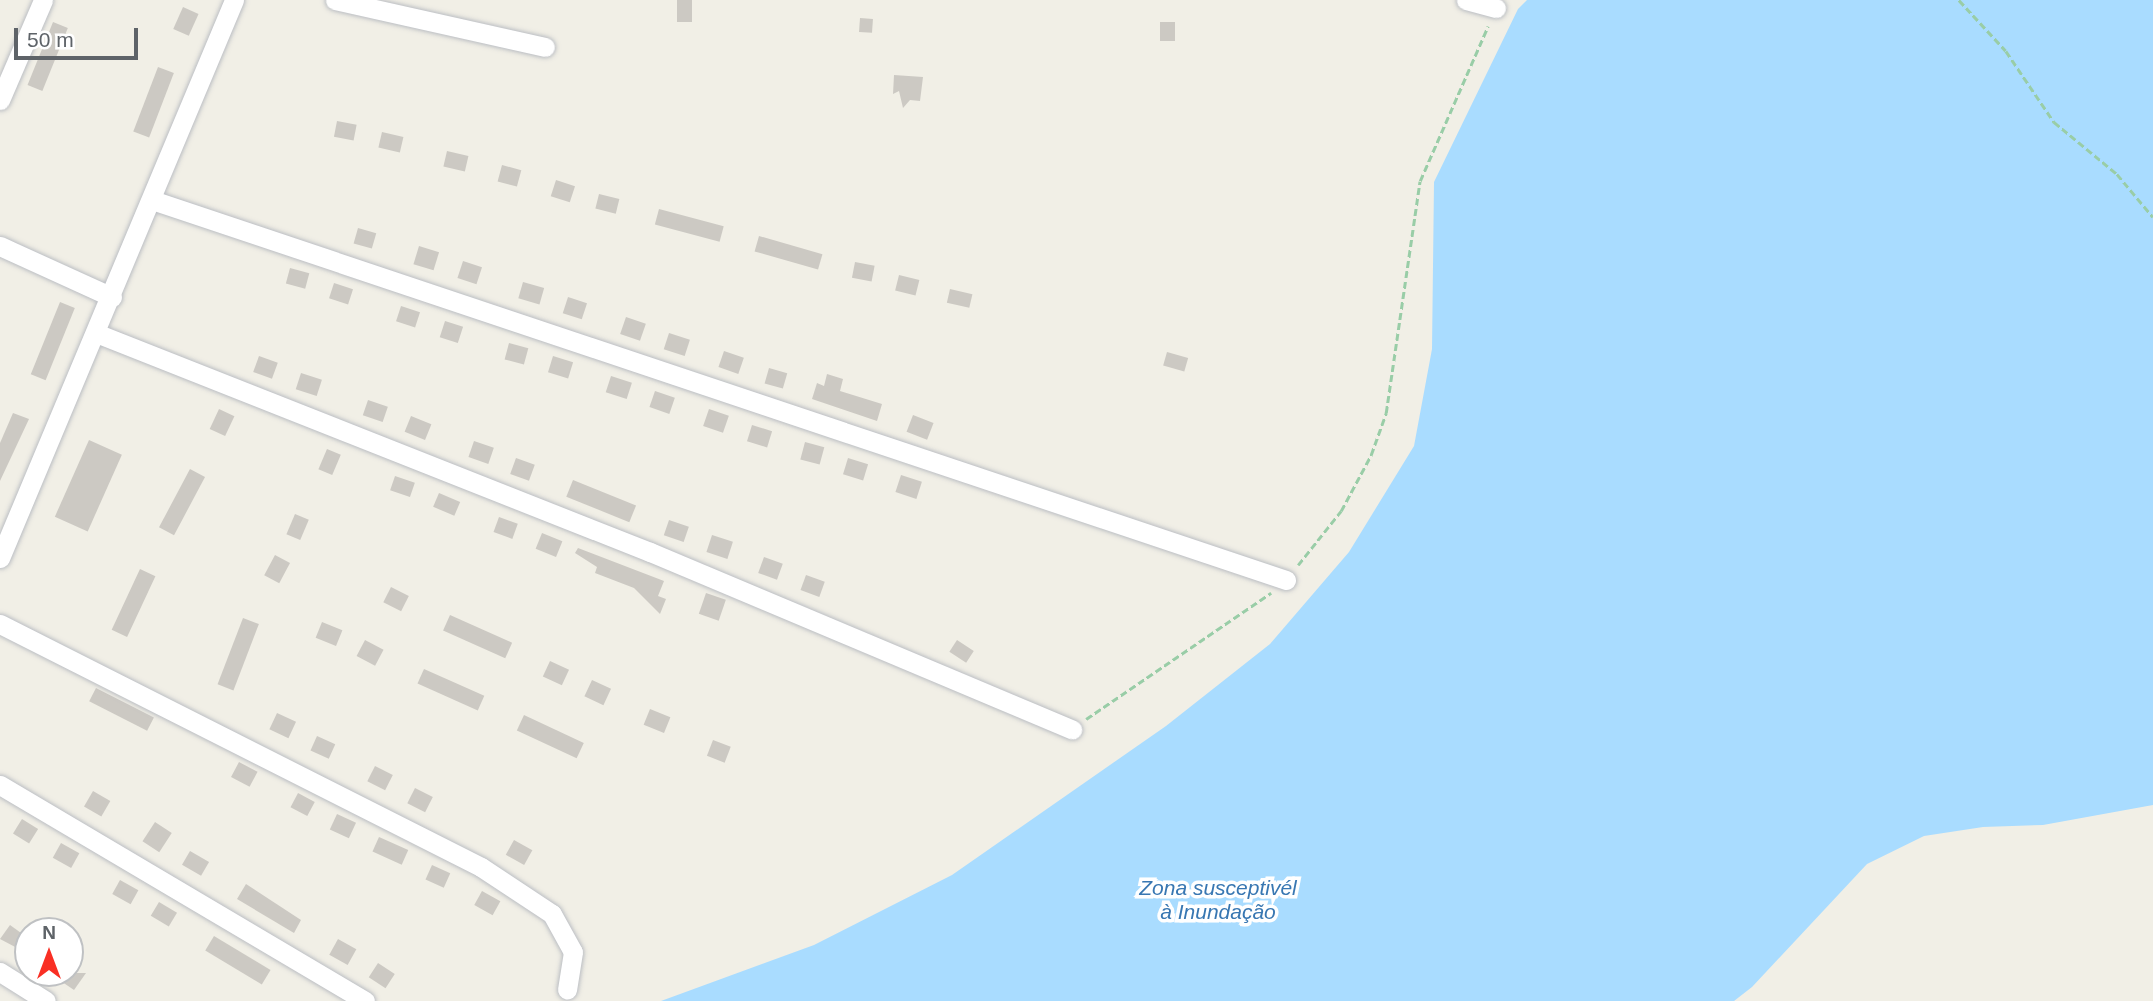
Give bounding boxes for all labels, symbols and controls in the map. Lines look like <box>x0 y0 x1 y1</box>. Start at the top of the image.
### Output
scale bar <box>18 14 142 58</box>
text: 50 m <box>27 28 74 51</box>
water label: Zona susceptivél à Inundação <box>1139 875 1297 925</box>
north arrow <box>14 917 84 987</box>
text: N <box>42 922 56 943</box>

